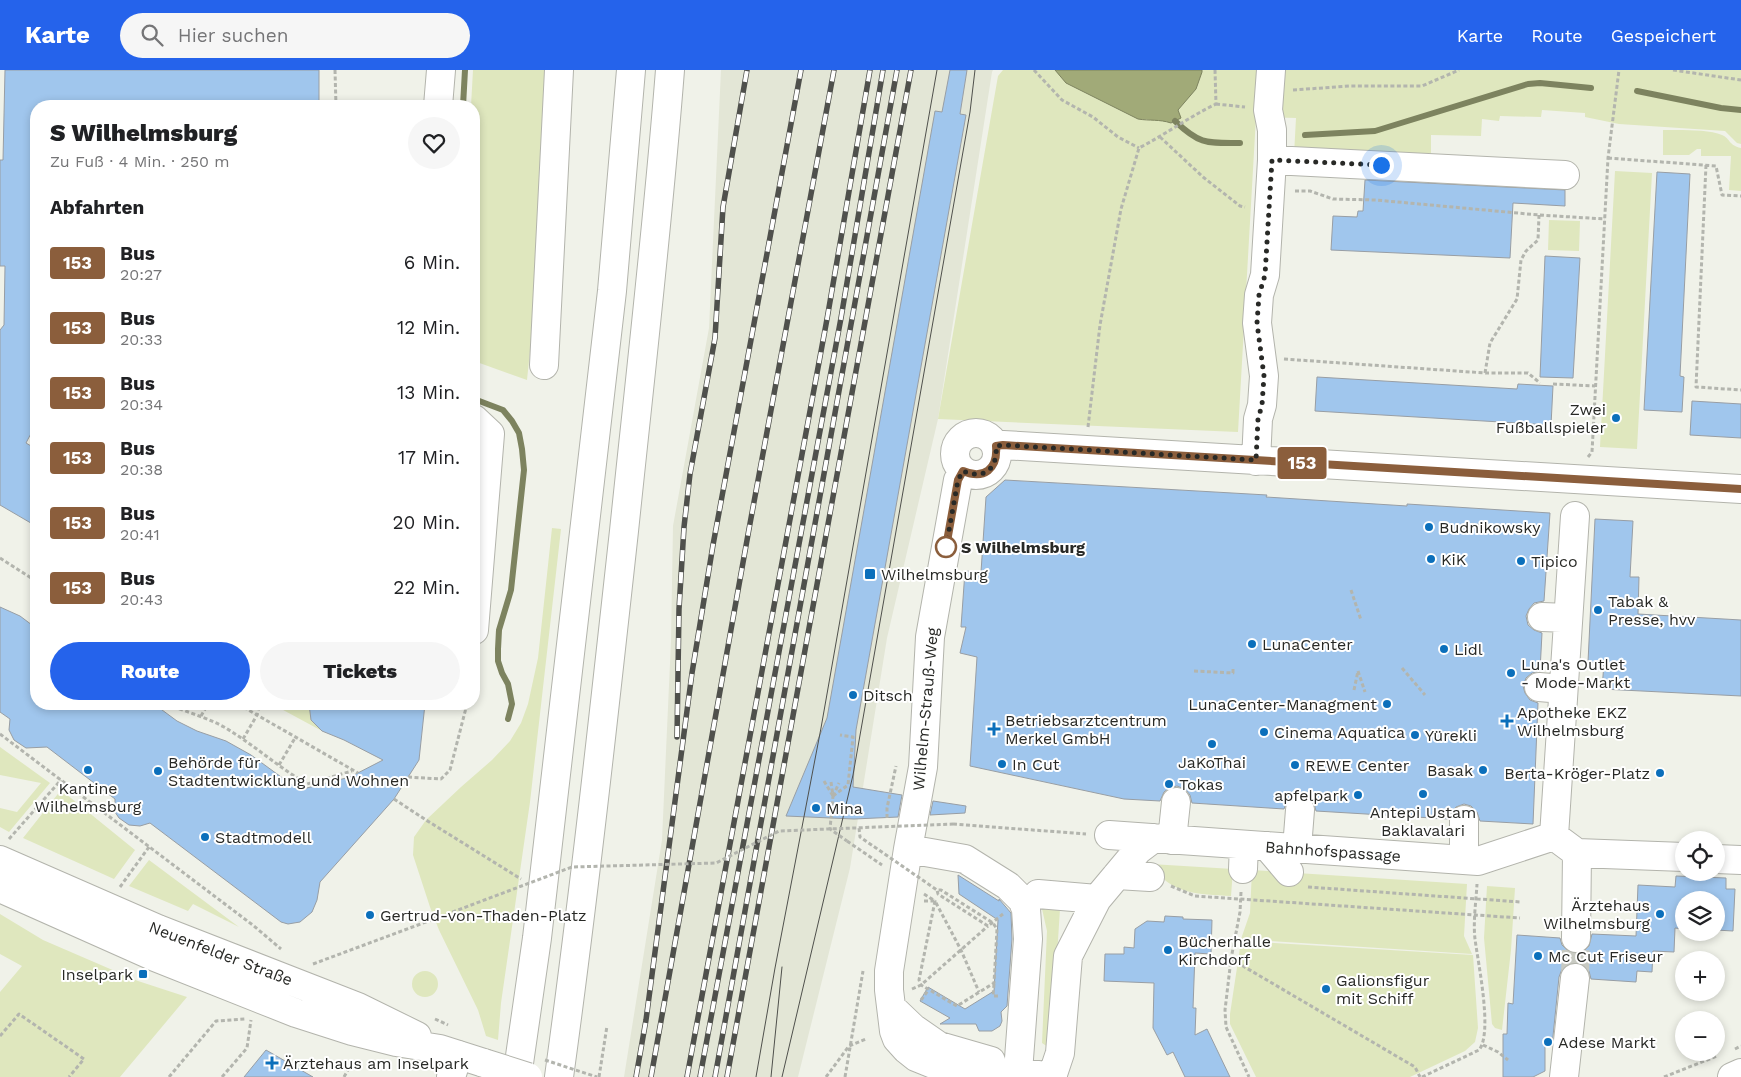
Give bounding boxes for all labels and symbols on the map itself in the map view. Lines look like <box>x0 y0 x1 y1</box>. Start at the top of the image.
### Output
your location <box>1369 153 1394 178</box>
place label: Zwei Fußballspieler <box>1496 400 1606 437</box>
marker: Zwei Fußballspieler <box>1610 412 1622 424</box>
line badge: 153 <box>1273 447 1331 479</box>
place label: Budnikowsky <box>1439 518 1541 537</box>
marker: Budnikowsky <box>1423 521 1435 533</box>
marker: S Wilhelmsburg <box>935 536 957 558</box>
place label: S Wilhelmsburg <box>961 538 1085 557</box>
place label: KiK <box>1441 550 1467 569</box>
place label: Tipico <box>1531 552 1578 571</box>
marker: KiK <box>1425 553 1437 565</box>
marker: Tipico <box>1515 555 1527 567</box>
place label: Wilhelmsburg <box>881 565 988 584</box>
marker: Wilhelmsburg <box>863 567 877 581</box>
place label: Tabak & Presse, hvv <box>1608 592 1696 629</box>
marker: Tabak & Presse, hvv <box>1592 604 1604 616</box>
street label: Wilhelm-Strauß-Weg <box>909 626 942 791</box>
place label: LunaCenter <box>1262 635 1353 654</box>
marker: LunaCenter <box>1246 638 1258 650</box>
place label: Lidl <box>1454 640 1483 659</box>
marker: Lidl <box>1438 643 1450 655</box>
place label: Luna's Outlet - Mode-Markt <box>1521 655 1630 692</box>
marker: Luna's Outlet - Mode-Markt <box>1505 667 1517 679</box>
place label: Ditsch <box>863 686 913 705</box>
marker: Ditsch <box>847 689 859 701</box>
place label: LunaCenter-Managment <box>1188 695 1377 714</box>
marker: LunaCenter-Managment <box>1381 698 1393 710</box>
place label: Apotheke EKZ Wilhelmsburg <box>1517 703 1627 740</box>
place label: Betriebsarztcentrum Merkel GmbH <box>1005 711 1167 748</box>
marker: Apotheke EKZ Wilhelmsburg <box>1501 715 1513 727</box>
marker: Betriebsarztcentrum Merkel GmbH <box>987 722 1001 736</box>
place label: Cinema Aquatica <box>1274 723 1405 742</box>
marker: Cinema Aquatica <box>1258 726 1270 738</box>
place label: Yürekli <box>1425 726 1477 745</box>
marker: Yürekli <box>1409 729 1421 741</box>
marker: JaKoThai <box>1206 738 1218 750</box>
place label: Behörde für Stadtentwicklung und Wohnen <box>168 753 409 790</box>
place label: JaKoThai <box>1178 753 1246 772</box>
place label: In Cut <box>1012 755 1060 774</box>
place label: REWE Center <box>1305 756 1410 775</box>
marker: In Cut <box>996 758 1008 770</box>
marker: REWE Center <box>1289 759 1301 771</box>
place label: Basak <box>1427 761 1473 780</box>
marker: Kantine Wilhelmsburg <box>82 764 94 776</box>
marker: Basak <box>1477 764 1489 776</box>
place label: Berta-Kröger-Platz <box>1504 764 1650 783</box>
marker: Behörde für Stadtentwicklung und Wohnen <box>152 765 164 777</box>
marker: Berta-Kröger-Platz <box>1654 767 1666 779</box>
place label: Tokas <box>1179 775 1223 794</box>
marker: Tokas <box>1163 778 1175 790</box>
place label: Kantine Wilhelmsburg <box>35 779 142 816</box>
place label: apfelpark <box>1274 786 1348 805</box>
marker: Antepi Ustam Baklavalari <box>1417 788 1429 800</box>
marker: apfelpark <box>1352 789 1364 801</box>
place label: Mina <box>826 799 863 818</box>
marker: Mina <box>810 802 822 814</box>
place label: Antepi Ustam Baklavalari <box>1370 803 1476 840</box>
place label: Stadtmodell <box>215 828 312 847</box>
marker: Stadtmodell <box>199 831 211 843</box>
street label: Bahnhofspassage <box>1264 837 1402 866</box>
place label: Ärztehaus Wilhelmsburg <box>1543 896 1650 933</box>
place label: Gertrud-von-Thaden-Platz <box>380 906 587 925</box>
marker: Ärztehaus Wilhelmsburg <box>1654 908 1666 920</box>
marker: Gertrud-von-Thaden-Platz <box>364 909 376 921</box>
street label: Neuenfelder Straße <box>146 917 295 990</box>
place label: Bücherhalle Kirchdorf <box>1178 932 1271 969</box>
marker: Bücherhalle Kirchdorf <box>1162 944 1174 956</box>
place label: Mc Cut Friseur <box>1548 947 1663 966</box>
marker: Mc Cut Friseur <box>1532 950 1544 962</box>
place label: Inselpark <box>61 965 133 984</box>
marker: Inselpark <box>137 968 149 980</box>
place label: Galionsfigur mit Schiff <box>1336 971 1430 1008</box>
marker: Galionsfigur mit Schiff <box>1320 983 1332 995</box>
place label: Adese Markt <box>1558 1033 1656 1052</box>
marker: Adese Markt <box>1542 1036 1554 1048</box>
place label: Ärztehaus am Inselpark <box>283 1054 469 1073</box>
marker: Ärztehaus am Inselpark <box>265 1056 279 1070</box>

